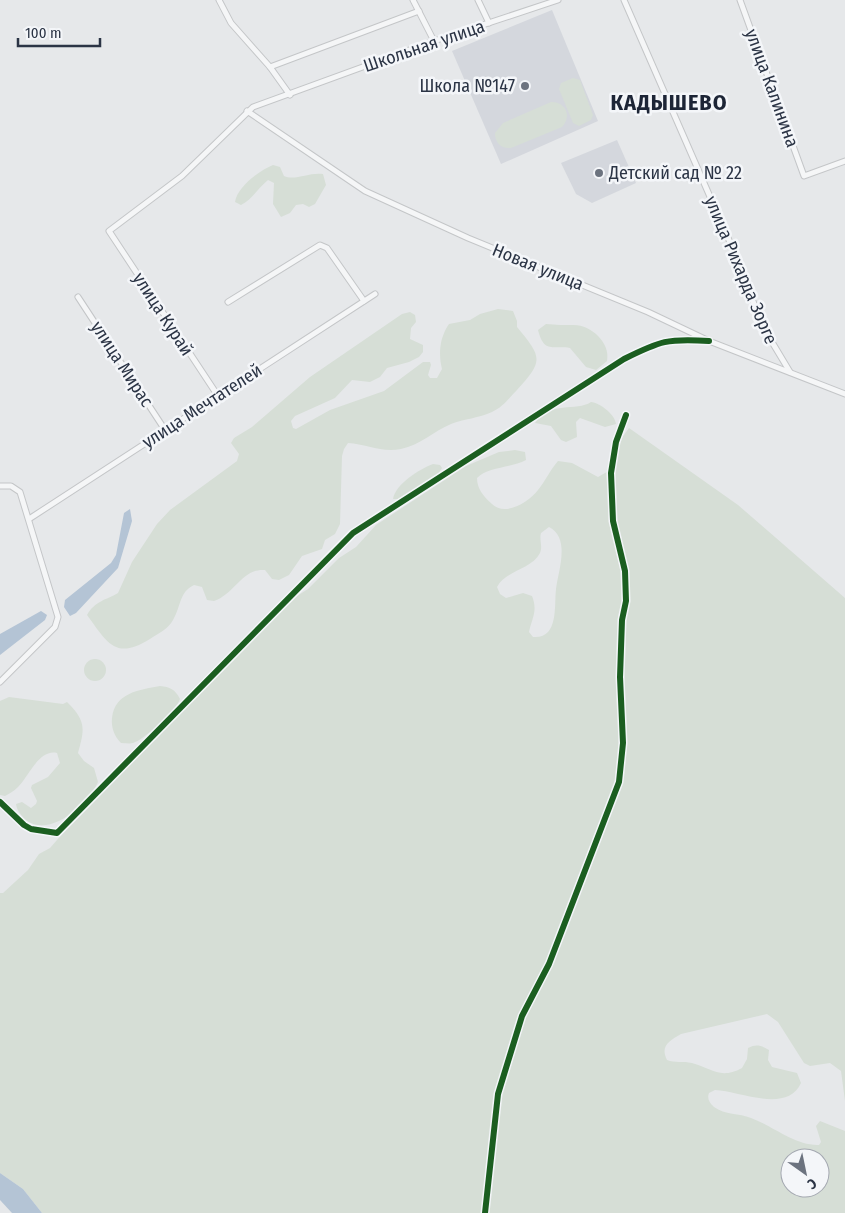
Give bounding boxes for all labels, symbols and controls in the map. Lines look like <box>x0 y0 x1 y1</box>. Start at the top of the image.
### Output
scale bar <box>18 15 100 47</box>
street label: Школьная улица <box>361 15 488 77</box>
text: 100 m <box>25 24 62 42</box>
street label: улица Калинина <box>740 26 804 150</box>
place label: Школа №147 <box>420 75 515 97</box>
marker: Школа №147 <box>519 80 531 92</box>
district label: КАДЫШЕВО <box>610 89 728 116</box>
place label: Детский сад № 22 <box>608 162 742 184</box>
marker: Детский сад № 22 <box>593 167 605 179</box>
street label: улица Рихарда Зорге <box>700 193 782 348</box>
street label: Новая улица <box>489 239 587 295</box>
street label: улица Курай <box>128 268 198 360</box>
street label: улица Мирас <box>86 317 158 411</box>
street label: улица Мечтателей <box>138 359 266 453</box>
north arrow <box>780 1148 830 1198</box>
text: С <box>804 1174 820 1193</box>

